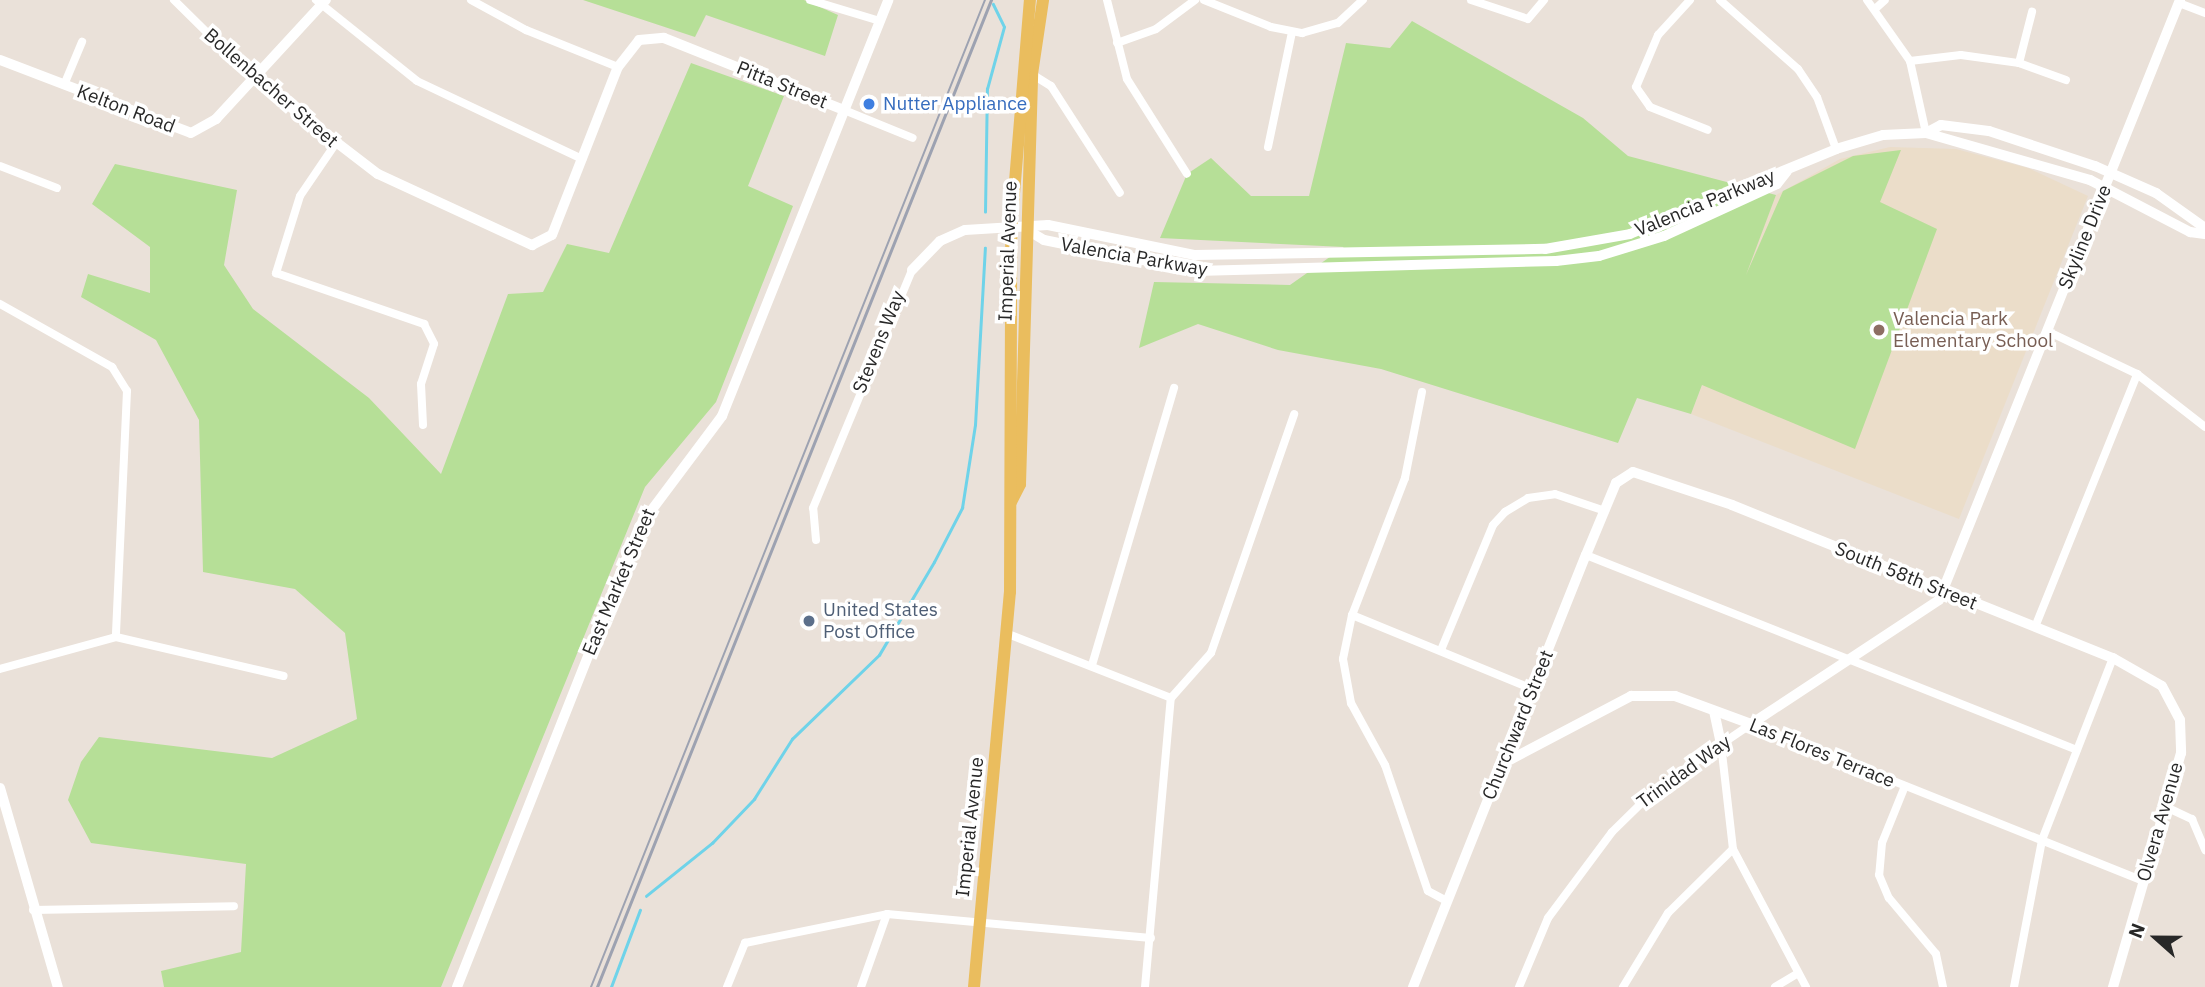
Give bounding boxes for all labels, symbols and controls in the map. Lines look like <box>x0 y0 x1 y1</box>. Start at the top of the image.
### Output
street label: Bollenbacher Street <box>199 24 343 152</box>
street label: Pitta Street <box>733 56 831 114</box>
street label: Kelton Road <box>74 80 178 138</box>
place label: Nutter Appliance <box>883 93 1027 115</box>
marker: Nutter Appliance <box>861 96 877 112</box>
street label: Valencia Parkway <box>1632 165 1778 241</box>
street label: Imperial Avenue <box>994 180 1022 322</box>
street label: Skyline Drive <box>2054 182 2116 292</box>
street label: Valencia Parkway <box>1059 233 1209 281</box>
street label: Stevens Way <box>848 288 910 396</box>
place label: Valencia Park Elementary School <box>1893 308 2053 352</box>
marker: Valencia Park Elementary School <box>1871 322 1887 338</box>
street label: East Market Street <box>578 505 660 659</box>
street label: South 58th Street <box>1832 537 1980 615</box>
place label: United States Post Office <box>823 599 938 643</box>
marker: United States Post Office <box>801 613 817 629</box>
street label: Churchward Street <box>1478 647 1558 803</box>
street label: Las Flores Terrace <box>1746 713 1898 793</box>
street label: Trinidad Way <box>1633 730 1735 814</box>
street label: Imperial Avenue <box>951 756 989 898</box>
street label: Olvera Avenue <box>2132 760 2188 884</box>
north arrow <box>2121 903 2191 973</box>
text: N <box>2123 920 2150 941</box>

